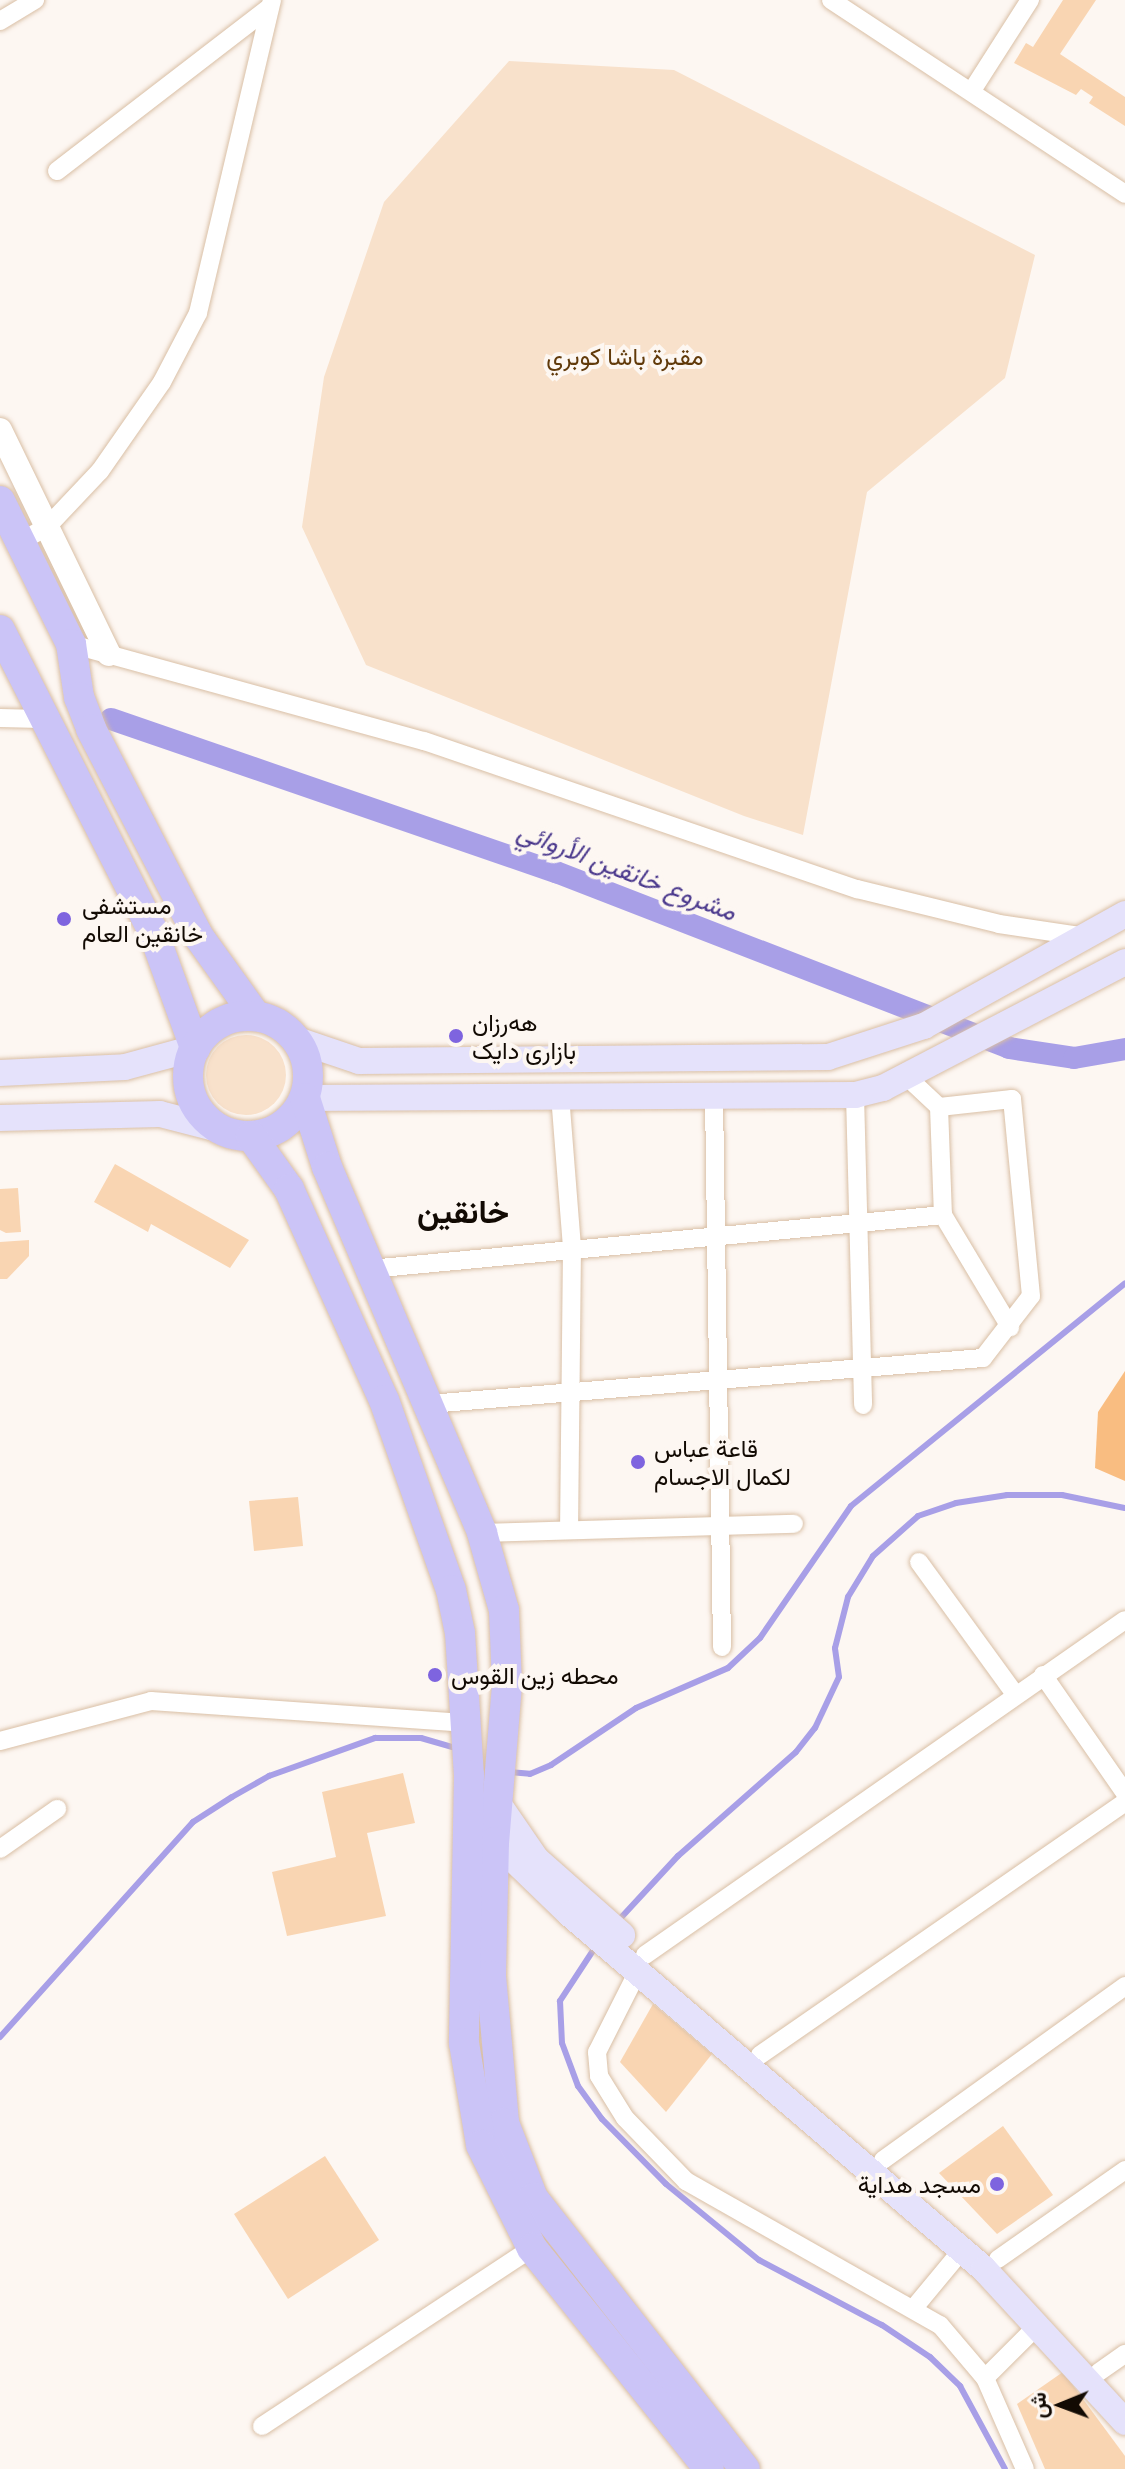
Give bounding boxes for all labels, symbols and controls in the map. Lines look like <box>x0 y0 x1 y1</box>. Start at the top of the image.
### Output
park label: مقبرة باشا كوبري <box>546 342 704 370</box>
water label: مشروع خانقين الأروائي <box>513 815 741 927</box>
place label: مستشفى خانقين العام <box>82 891 203 947</box>
marker: مستشفى خانقين العام <box>53 908 75 930</box>
place label: هەرزان بازاری دایک <box>472 1008 576 1064</box>
marker: هەرزان بازاری دایک <box>447 1027 465 1045</box>
district label: خانقين <box>417 1192 509 1230</box>
place label: قاعة عباس لكمال الاجسام <box>654 1434 791 1490</box>
marker: قاعة عباس لكمال الاجسام <box>629 1453 647 1471</box>
place label: محطه زين القوس <box>451 1661 619 1689</box>
marker: محطه زين القوس <box>426 1666 444 1684</box>
place label: مسجد هداية <box>858 2170 981 2198</box>
marker: مسجد هداية <box>988 2175 1006 2193</box>
north arrow <box>1021 2365 1101 2445</box>
text: ش <box>1022 2392 1052 2419</box>

